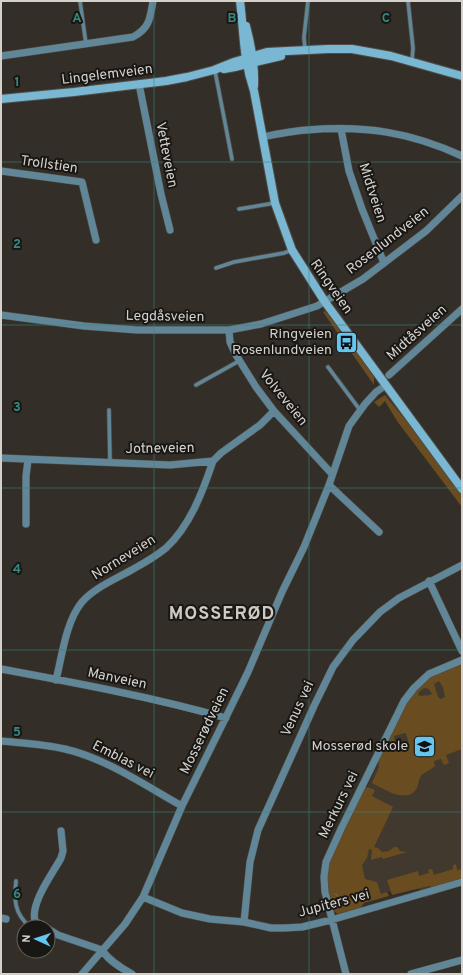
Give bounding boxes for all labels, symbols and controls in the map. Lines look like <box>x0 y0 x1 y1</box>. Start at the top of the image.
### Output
text: A <box>72 11 82 27</box>
text: B <box>228 11 237 27</box>
text: C <box>382 11 390 27</box>
street label: Lingelemveien <box>60 61 154 89</box>
text: 1 <box>14 75 20 91</box>
street label: Vetteveien <box>151 121 181 189</box>
street label: Trollstien <box>19 153 79 177</box>
street label: Midtveien <box>354 161 390 225</box>
street label: Rosenlundveien <box>343 204 433 278</box>
text: 2 <box>13 237 21 253</box>
street label: Ringveien <box>306 256 356 318</box>
street label: Midtåsveien <box>383 302 451 364</box>
street label: Legdåsveien <box>125 308 205 326</box>
place label: Ringveien Rosenlundveien <box>232 326 332 359</box>
bus stop icon: Ringveien Rosenlundveien <box>334 329 360 355</box>
street label: Volveveien <box>255 366 311 430</box>
text: 3 <box>13 400 21 416</box>
street label: Jotneveien <box>125 440 195 458</box>
street label: Norneveien <box>89 532 159 584</box>
text: 4 <box>13 562 21 578</box>
district label: MOSSERØD <box>169 603 275 626</box>
street label: Manveien <box>86 664 148 694</box>
street label: Venus vei <box>278 679 318 739</box>
street label: Mosserødveien <box>177 685 233 777</box>
text: 5 <box>13 725 21 741</box>
school or university icon: Mosserød skole <box>411 733 437 759</box>
street label: Emblas vei <box>89 737 157 783</box>
place label: Mosserød skole <box>311 738 408 755</box>
street label: Merkurs vei <box>315 769 363 841</box>
street label: Jupiters vei <box>296 886 372 922</box>
text: 6 <box>13 887 21 903</box>
north arrow <box>16 919 56 959</box>
text: N <box>20 934 34 943</box>

